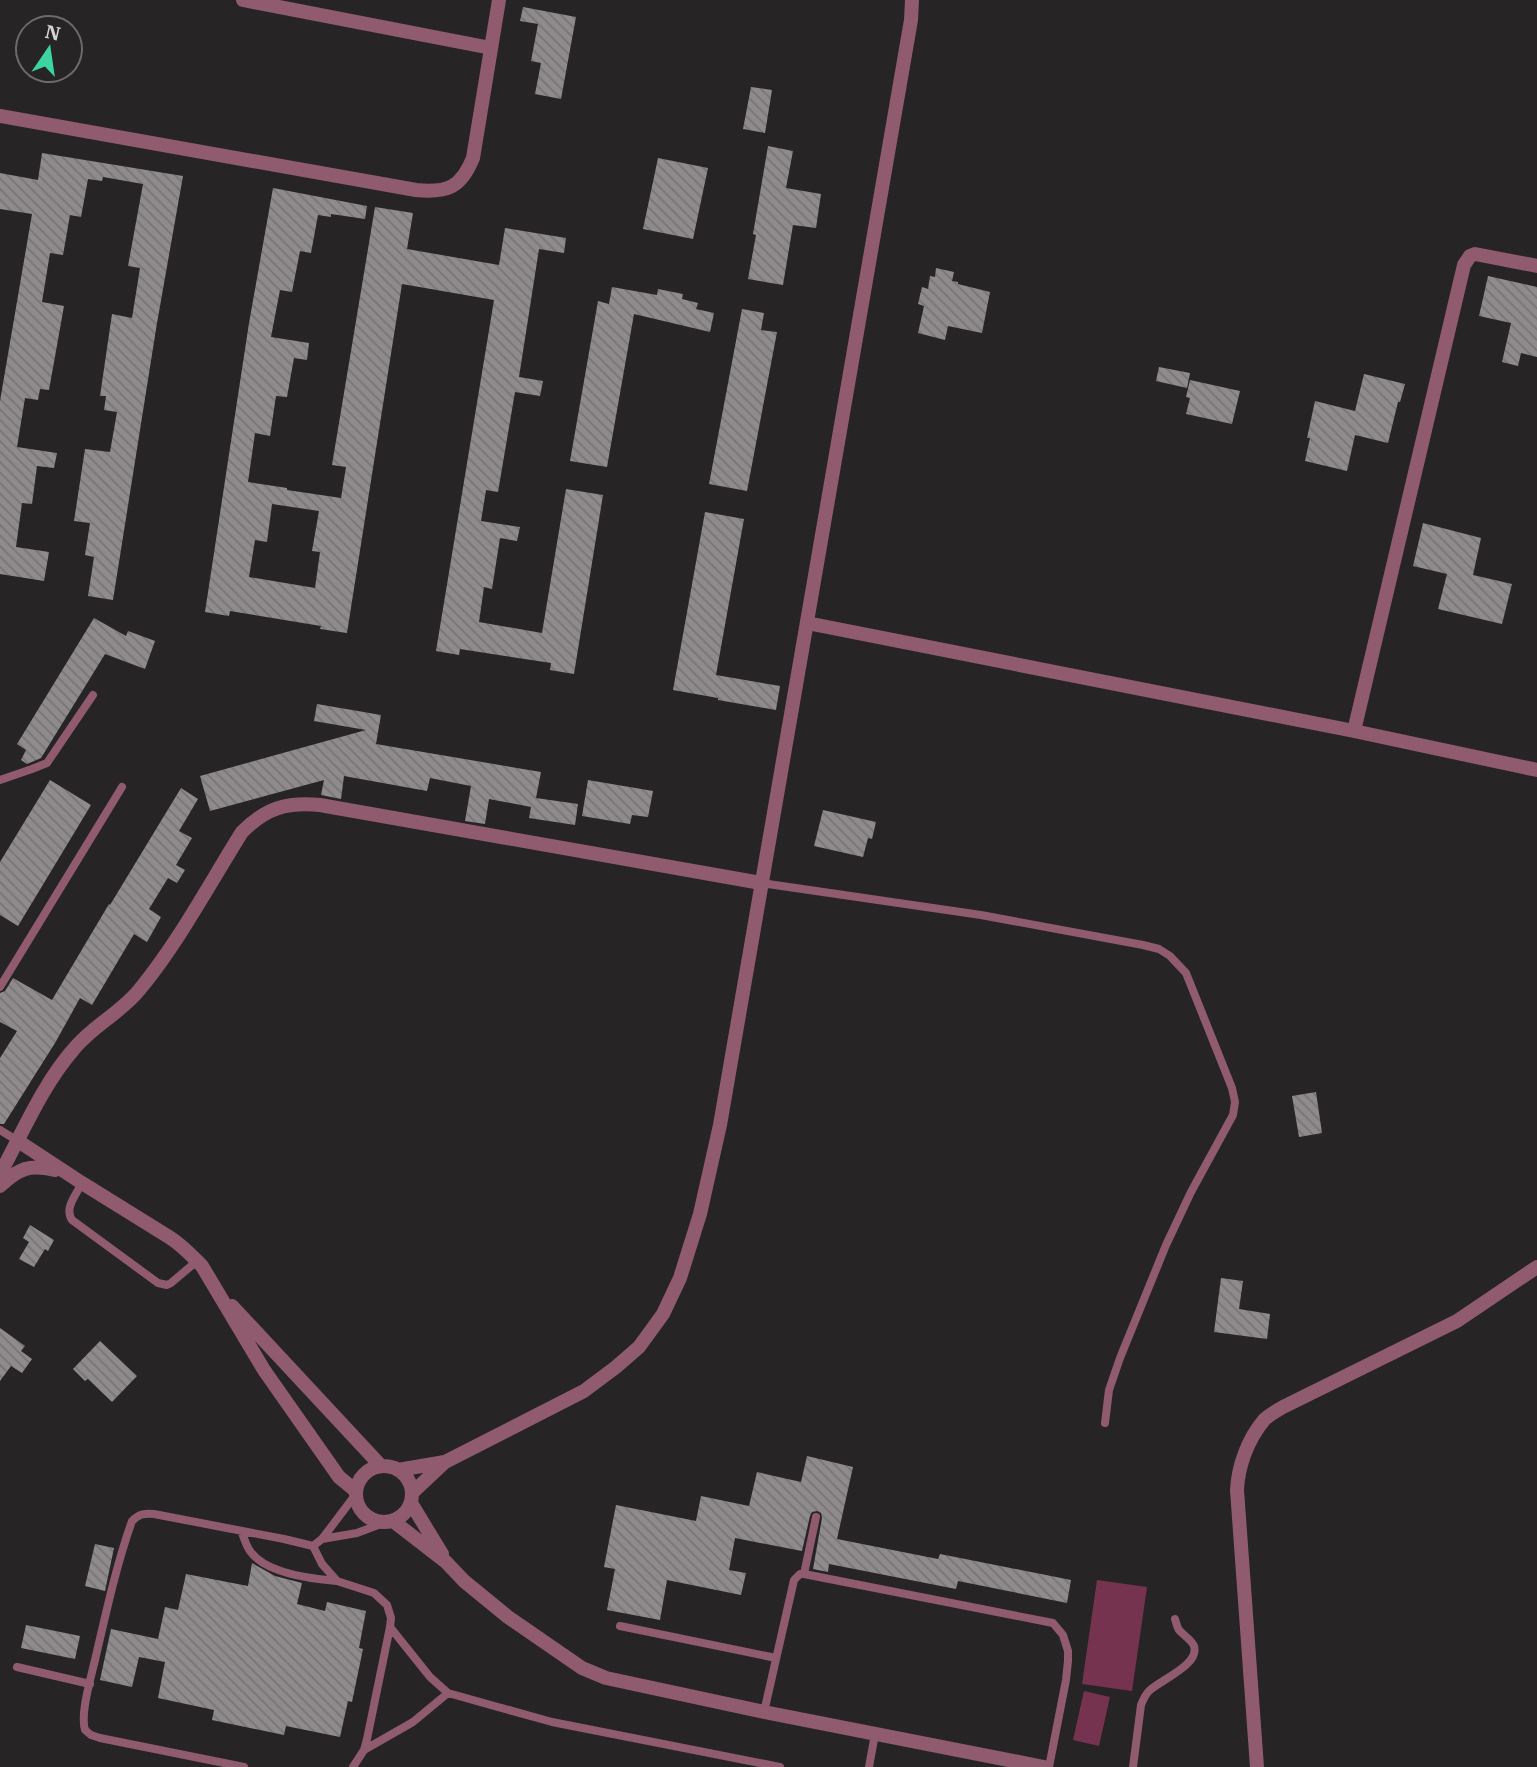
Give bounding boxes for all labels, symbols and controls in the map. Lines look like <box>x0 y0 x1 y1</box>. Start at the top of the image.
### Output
north arrow <box>14 14 84 84</box>
text: N <box>43 19 63 46</box>

